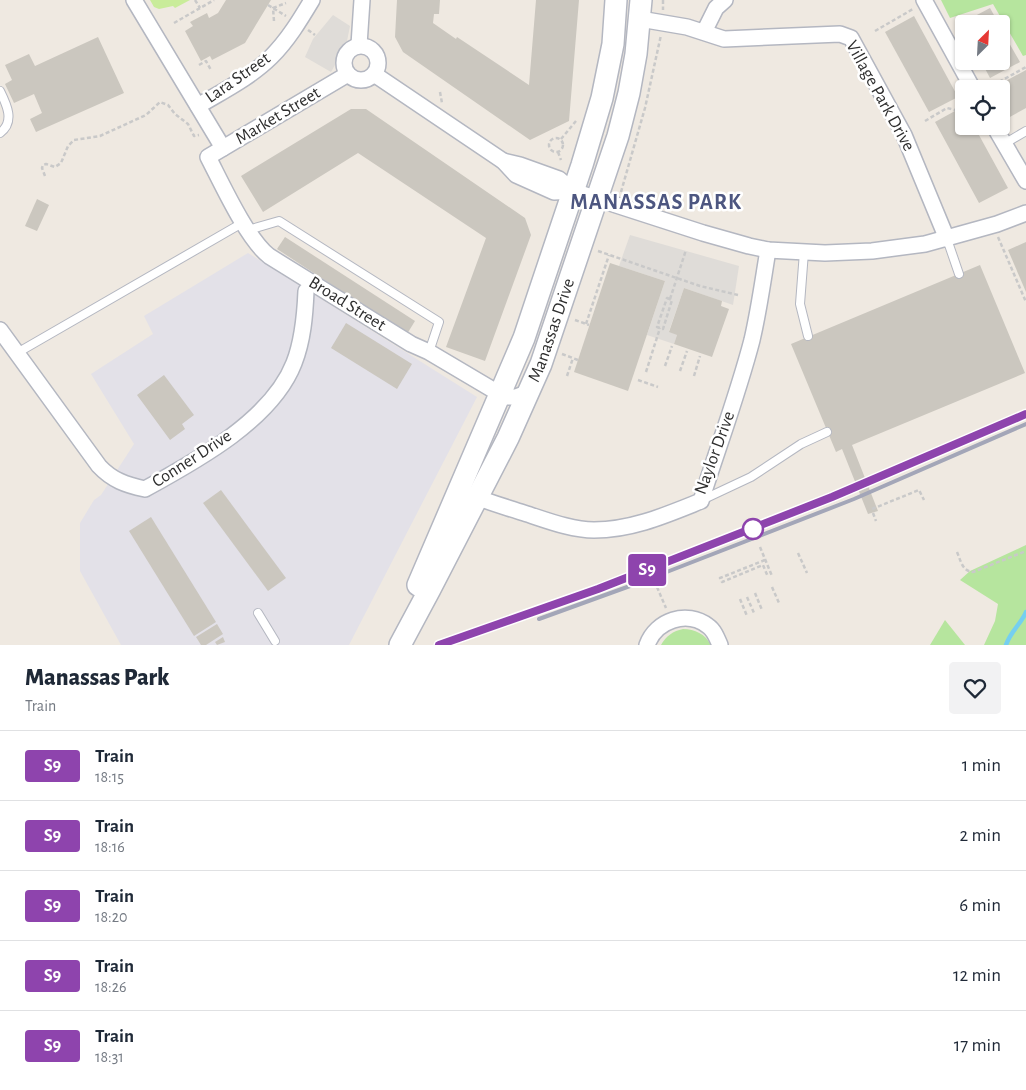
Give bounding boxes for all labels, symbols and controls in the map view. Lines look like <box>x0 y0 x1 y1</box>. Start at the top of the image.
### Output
north arrow <box>955 15 1010 70</box>
map controls <box>955 15 1010 135</box>
street label: Village Park Drive <box>842 38 918 154</box>
street label: Lara Street <box>202 49 274 107</box>
button: locate <box>955 80 1010 135</box>
street label: Market Street <box>233 84 324 148</box>
district label: MANASSAS PARK <box>570 191 742 213</box>
street label: Broad Street <box>305 273 389 335</box>
street label: Manassas Drive <box>525 276 578 385</box>
street label: Naylor Drive <box>692 409 738 497</box>
street label: Conner Drive <box>149 427 235 491</box>
unlabelled marker <box>742 518 764 540</box>
line badge: S9 <box>624 554 670 586</box>
text: S9 <box>638 561 656 579</box>
button: heart <box>949 662 1001 714</box>
text: Manassas Park <box>25 666 169 690</box>
text: Train <box>25 698 56 714</box>
text: Train <box>95 747 134 766</box>
text: 1 min <box>962 756 1001 775</box>
text: S9 <box>44 757 61 775</box>
text: 18:15 <box>95 769 124 785</box>
text: Train <box>95 817 134 836</box>
text: 2 min <box>960 826 1001 845</box>
text: S9 <box>44 827 61 845</box>
text: 18:16 <box>95 839 125 855</box>
text: Train <box>95 887 134 906</box>
text: 6 min <box>959 896 1001 915</box>
text: S9 <box>44 897 61 915</box>
text: 18:20 <box>95 909 127 925</box>
text: Train <box>95 957 134 976</box>
text: 12 min <box>953 966 1001 985</box>
text: S9 <box>44 967 61 985</box>
text: 18:26 <box>95 979 127 995</box>
text: Train <box>95 1027 134 1046</box>
text: 17 min <box>954 1036 1001 1055</box>
text: S9 <box>44 1037 61 1055</box>
text: 18:31 <box>95 1049 124 1065</box>

